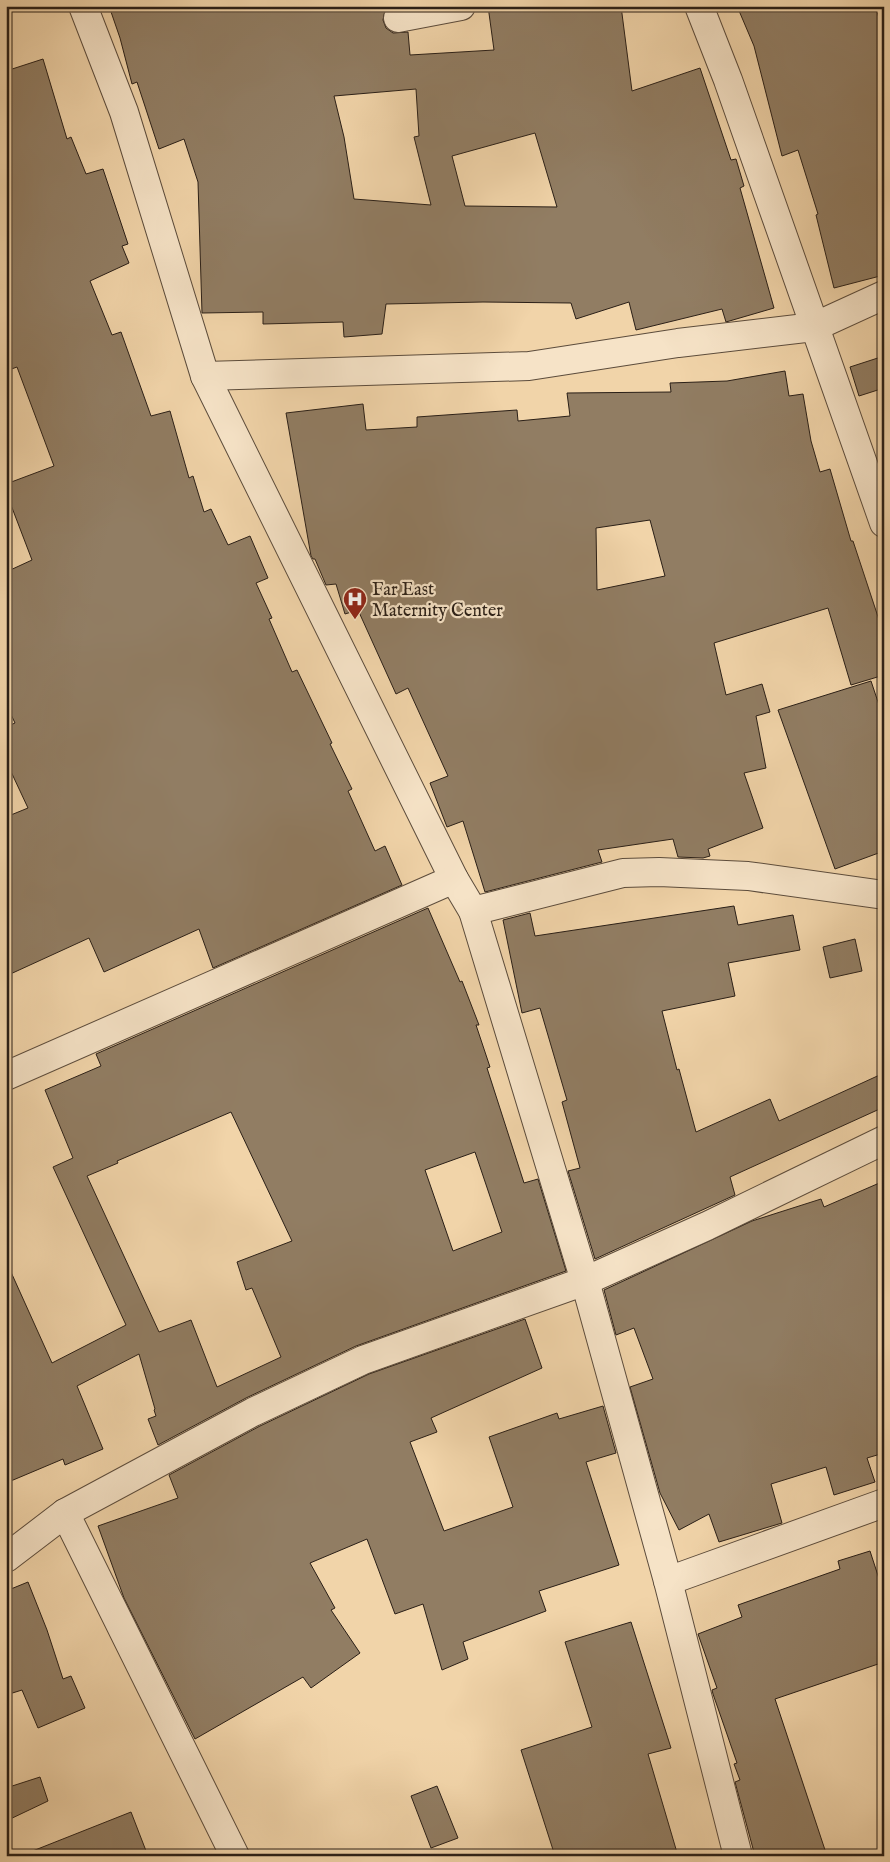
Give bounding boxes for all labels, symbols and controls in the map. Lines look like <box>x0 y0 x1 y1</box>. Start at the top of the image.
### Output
place label: Far East Maternity Center <box>372 579 503 623</box>
hospital icon: Far East Maternity Center <box>342 586 368 620</box>

